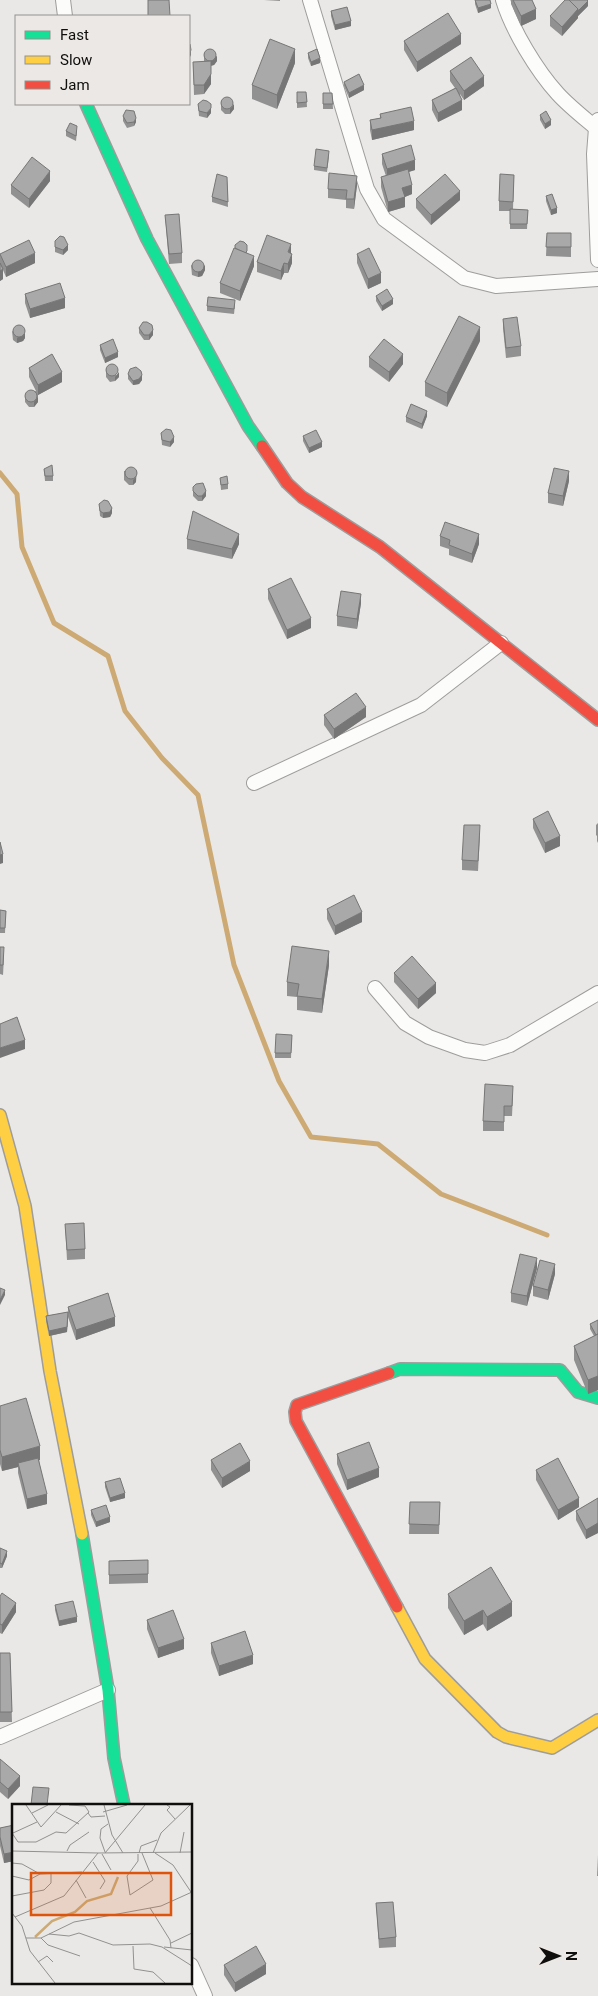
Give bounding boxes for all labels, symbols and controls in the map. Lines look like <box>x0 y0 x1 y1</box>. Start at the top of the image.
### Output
legend <box>15 15 190 105</box>
text: Fast <box>60 26 89 44</box>
text: Slow <box>60 51 92 69</box>
text: Jam <box>60 76 90 94</box>
inset map <box>12 1804 192 1984</box>
north arrow <box>533 1931 583 1981</box>
text: N <box>563 1951 579 1961</box>

